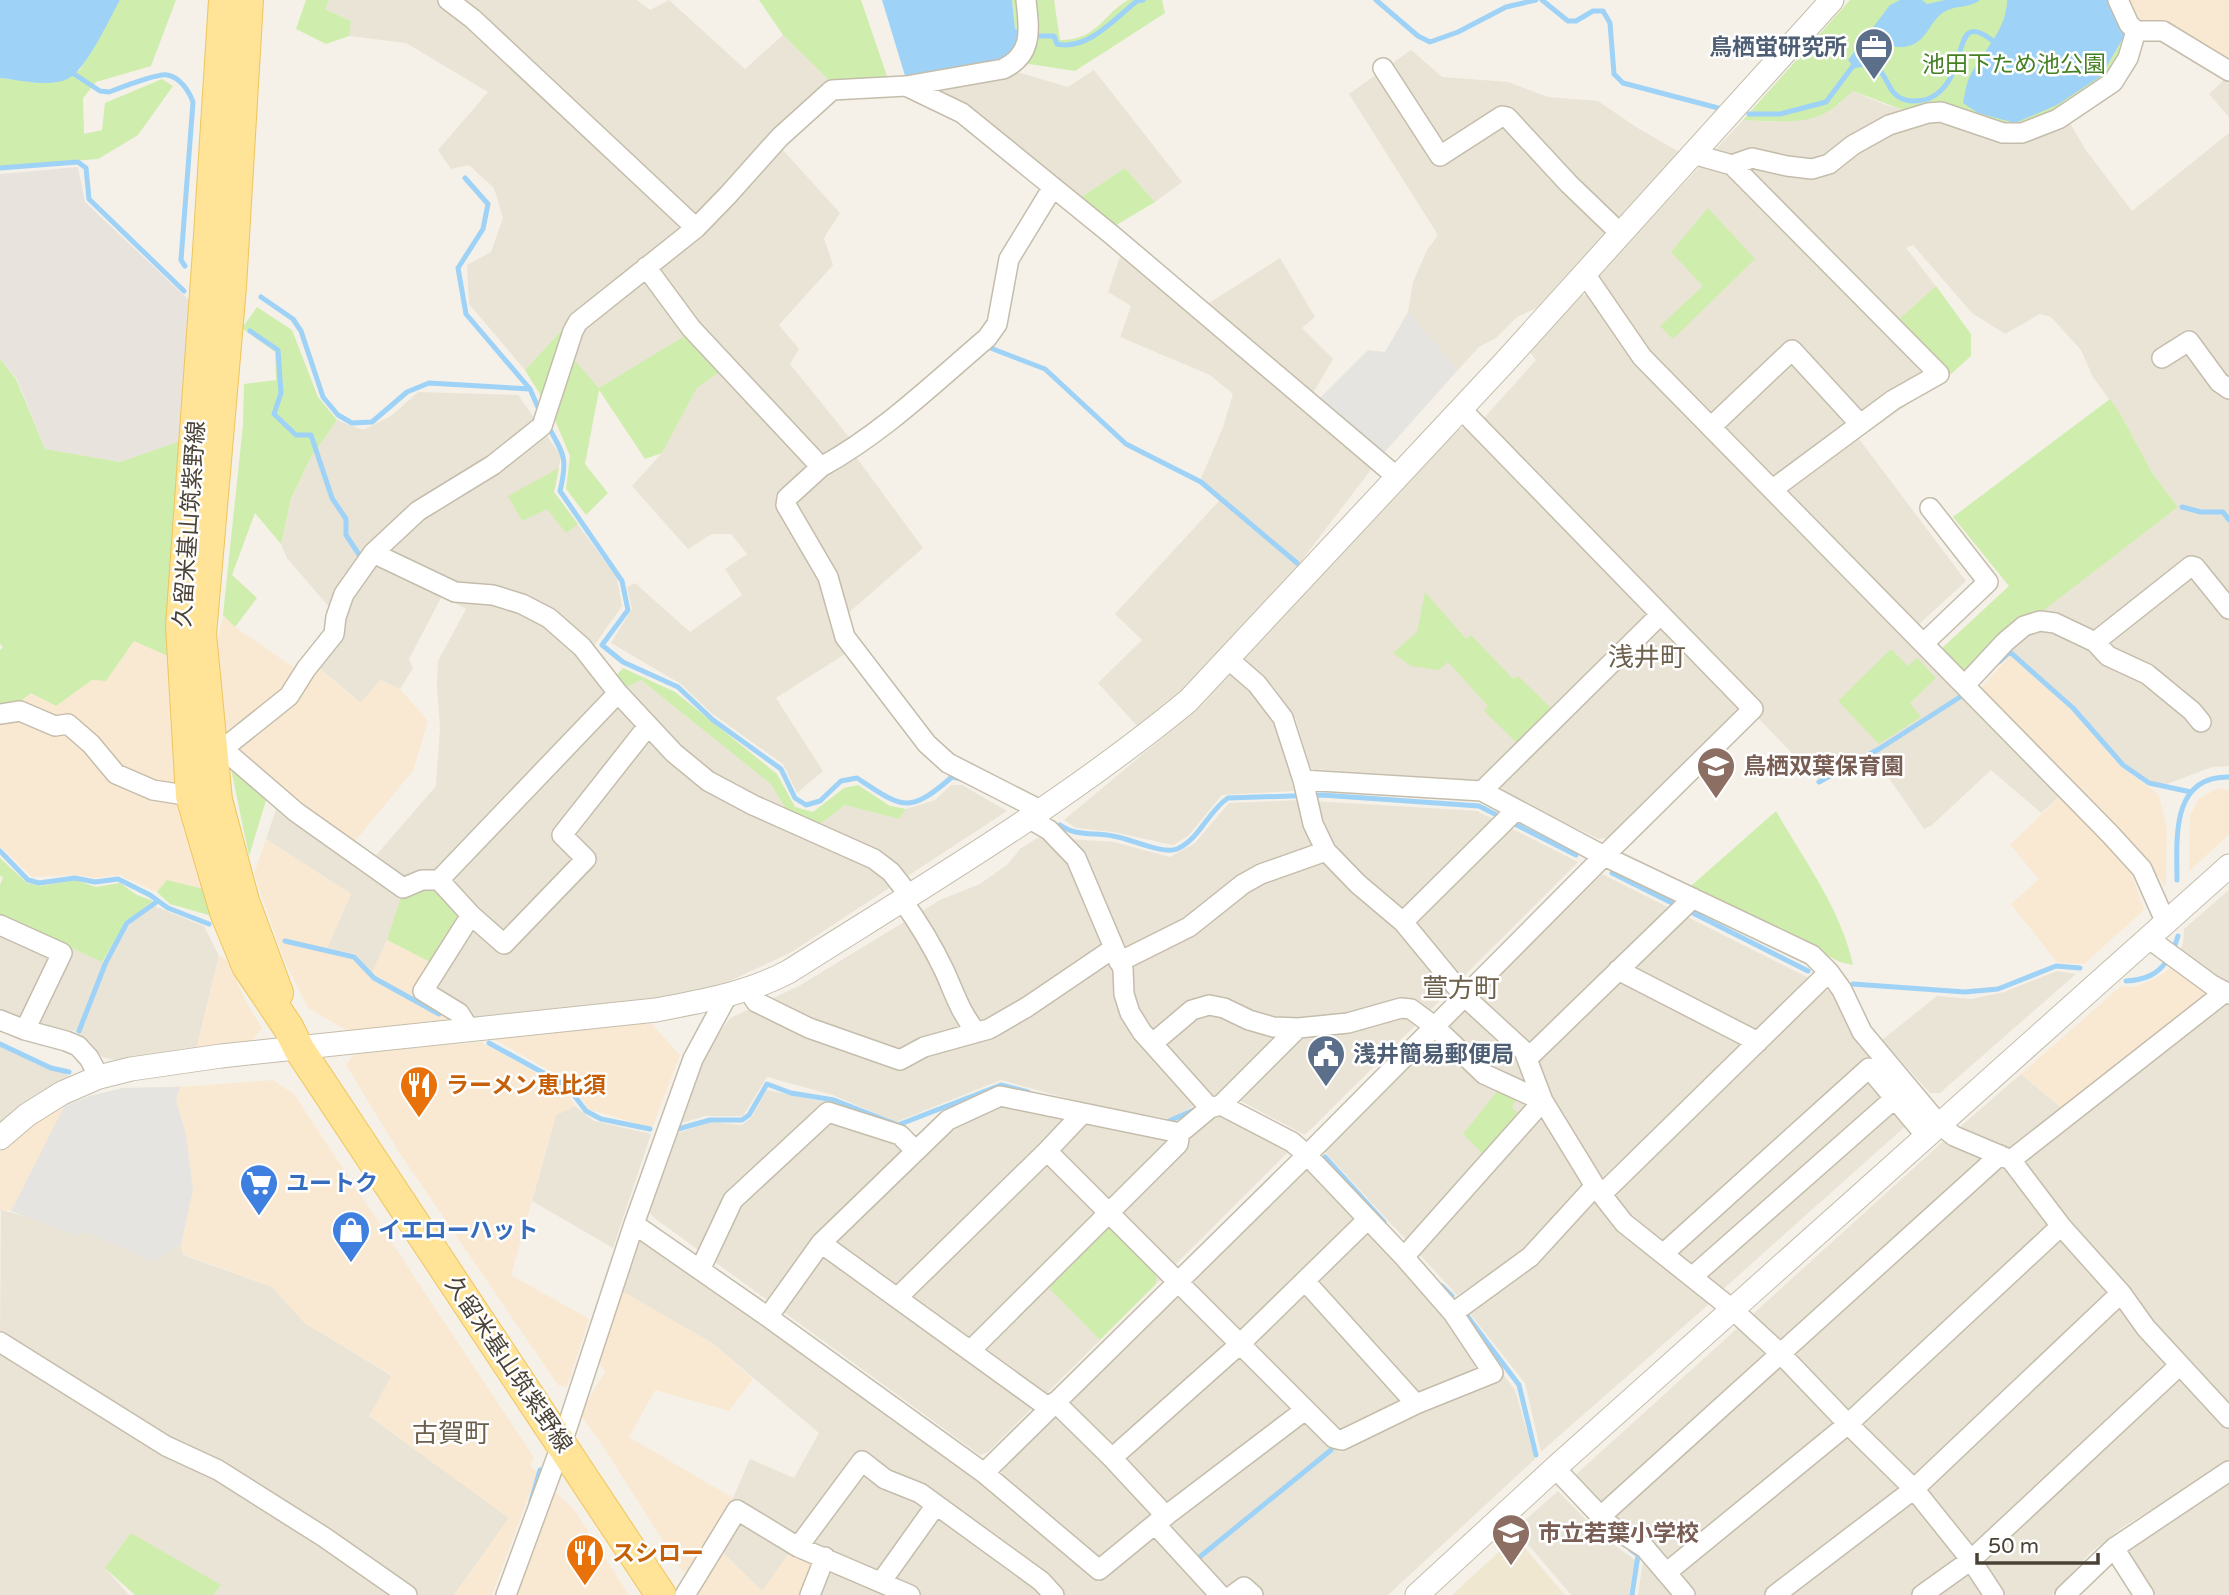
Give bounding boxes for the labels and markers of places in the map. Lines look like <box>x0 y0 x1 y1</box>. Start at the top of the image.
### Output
office icon: 鳥栖蛍研究所 <box>1853 26 1895 81</box>
place label: 鳥栖蛍研究所 <box>1709 34 1847 62</box>
school or university icon: 鳥栖双葉保育園 <box>1695 745 1737 800</box>
place label: 鳥栖双葉保育園 <box>1743 753 1904 781</box>
public building icon: 浅井簡易郵便局 <box>1305 1033 1347 1088</box>
place label: 浅井簡易郵便局 <box>1353 1041 1514 1069</box>
restaurant icon: ラーメン恵比須 <box>398 1064 440 1119</box>
place label: ラーメン恵比須 <box>446 1072 606 1100</box>
supermarket icon: ユートク <box>238 1162 280 1217</box>
place label: ユートク <box>286 1170 378 1198</box>
shop icon: イエローハット <box>330 1209 372 1264</box>
place label: イエローハット <box>378 1217 538 1245</box>
school or university icon: 市立若葉小学校 <box>1490 1512 1532 1567</box>
place label: 市立若葉小学校 <box>1538 1520 1699 1548</box>
restaurant icon: スシロー <box>564 1532 606 1587</box>
place label: スシロー <box>612 1540 704 1568</box>

